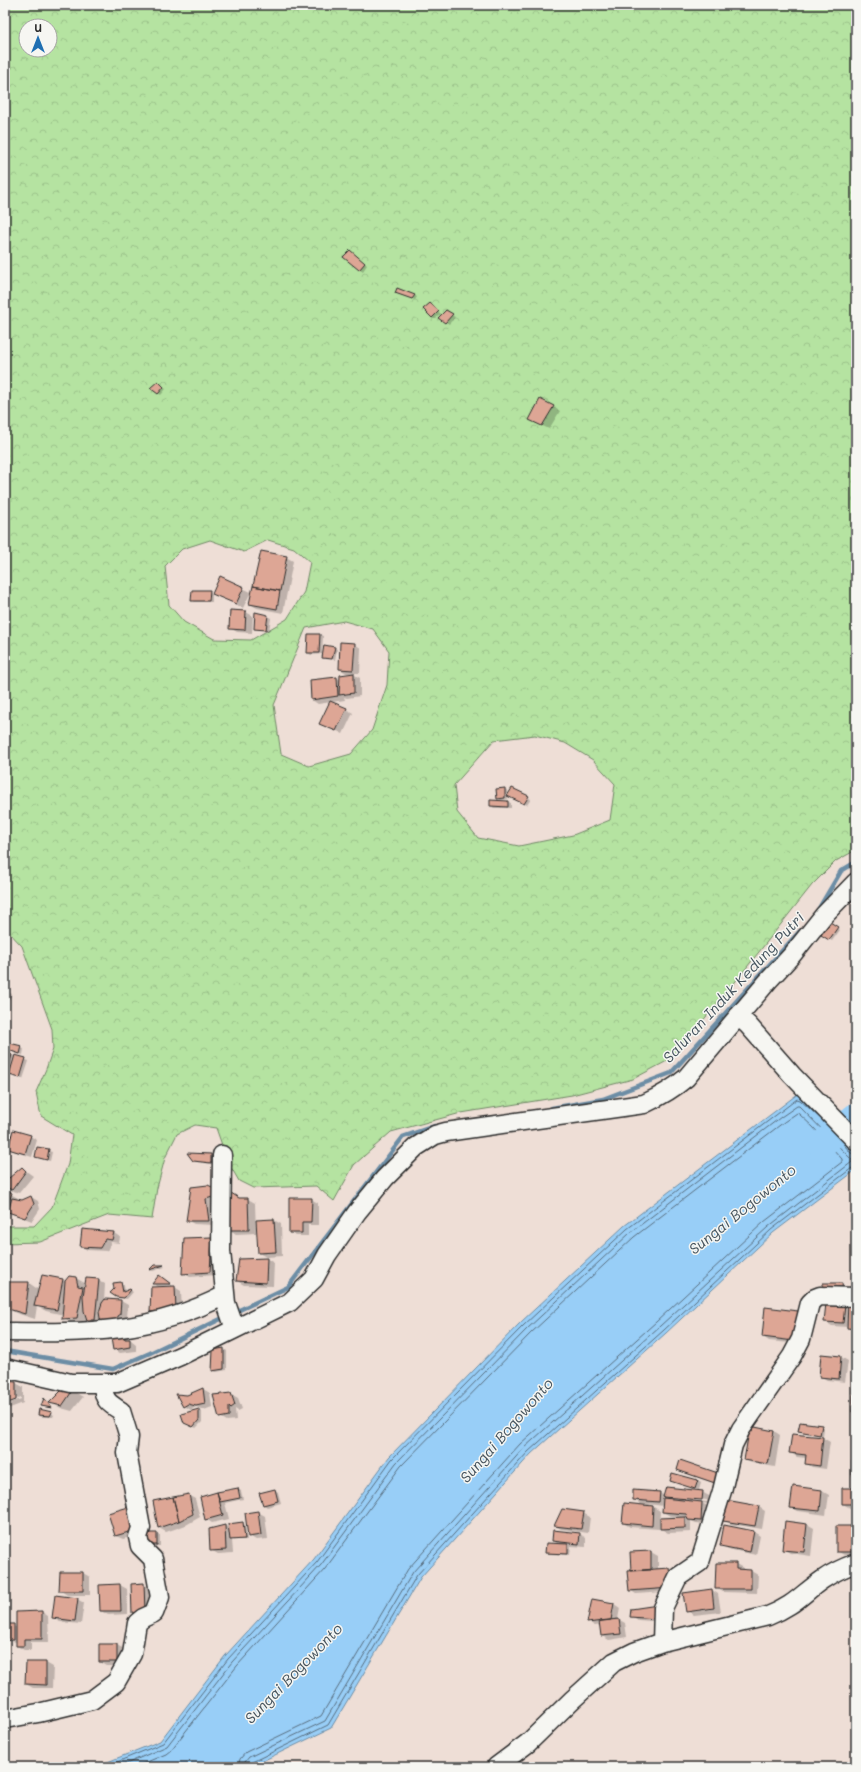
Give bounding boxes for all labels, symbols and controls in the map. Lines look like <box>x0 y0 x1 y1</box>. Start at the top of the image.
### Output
north arrow <box>18 18 58 58</box>
text: U <box>34 20 42 35</box>
water label: Saluran Induk Kedung Putri <box>658 907 808 1067</box>
water label: Sungai Bogowonto <box>684 1159 800 1258</box>
water label: Sungai Bogowonto <box>455 1373 557 1487</box>
water label: Sungai Bogowonto <box>240 1618 346 1728</box>

